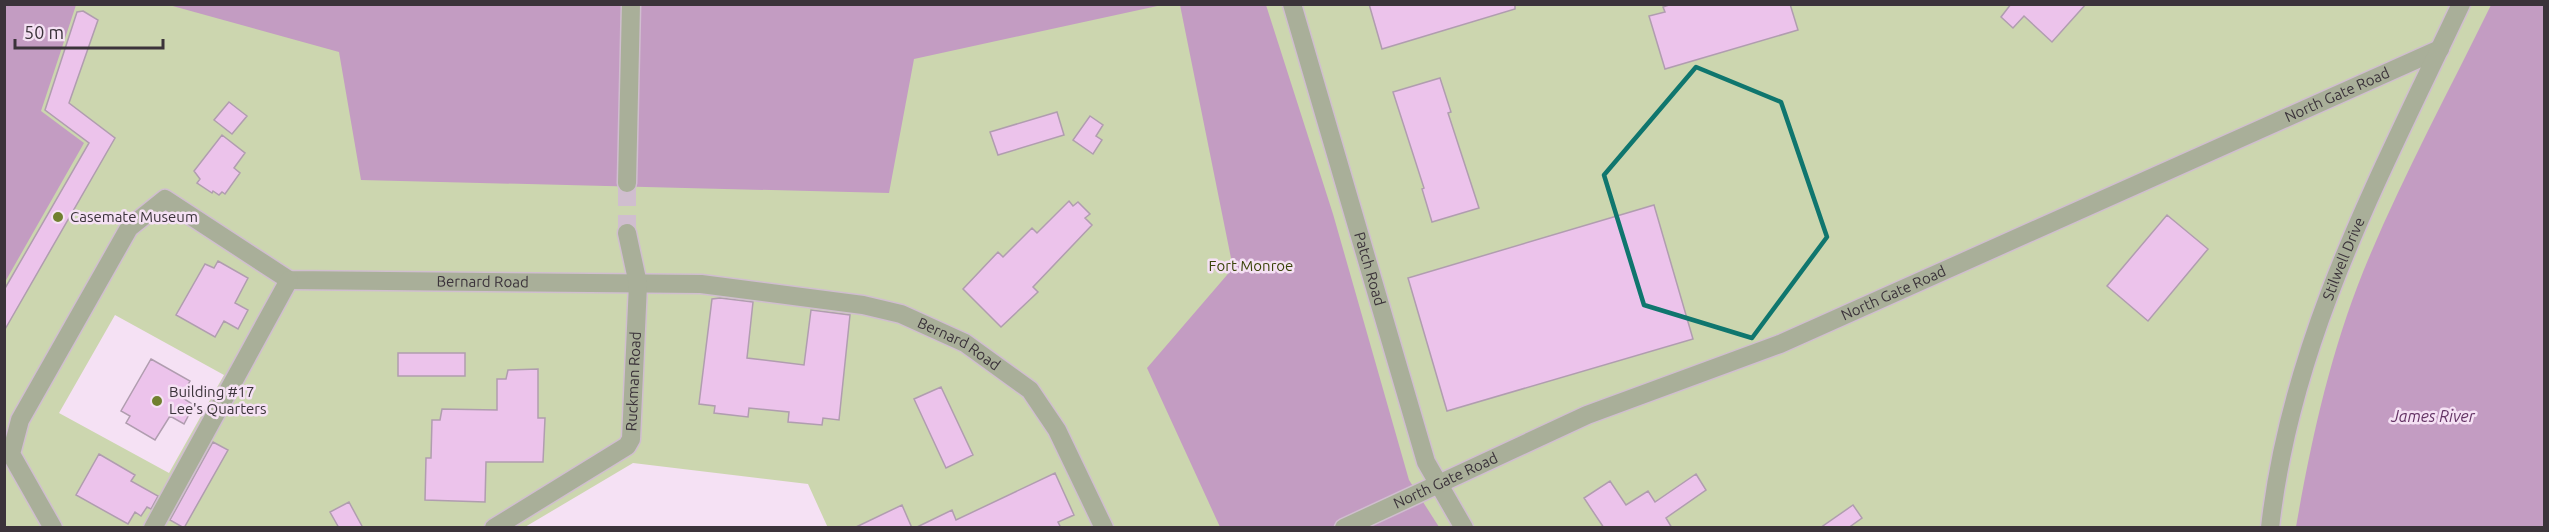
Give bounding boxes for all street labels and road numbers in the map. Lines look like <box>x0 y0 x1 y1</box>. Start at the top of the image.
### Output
street label: North Gate Road <box>2282 64 2392 125</box>
street label: Stilwell Drive <box>2319 215 2368 303</box>
street label: Patch Road <box>1351 230 1389 308</box>
street label: North Gate Road <box>1838 262 1948 324</box>
street label: Bernard Road <box>436 272 529 290</box>
street label: Bernard Road <box>915 314 1004 374</box>
street label: Ruckman Road <box>622 331 644 432</box>
street label: North Gate Road <box>1391 449 1500 512</box>

